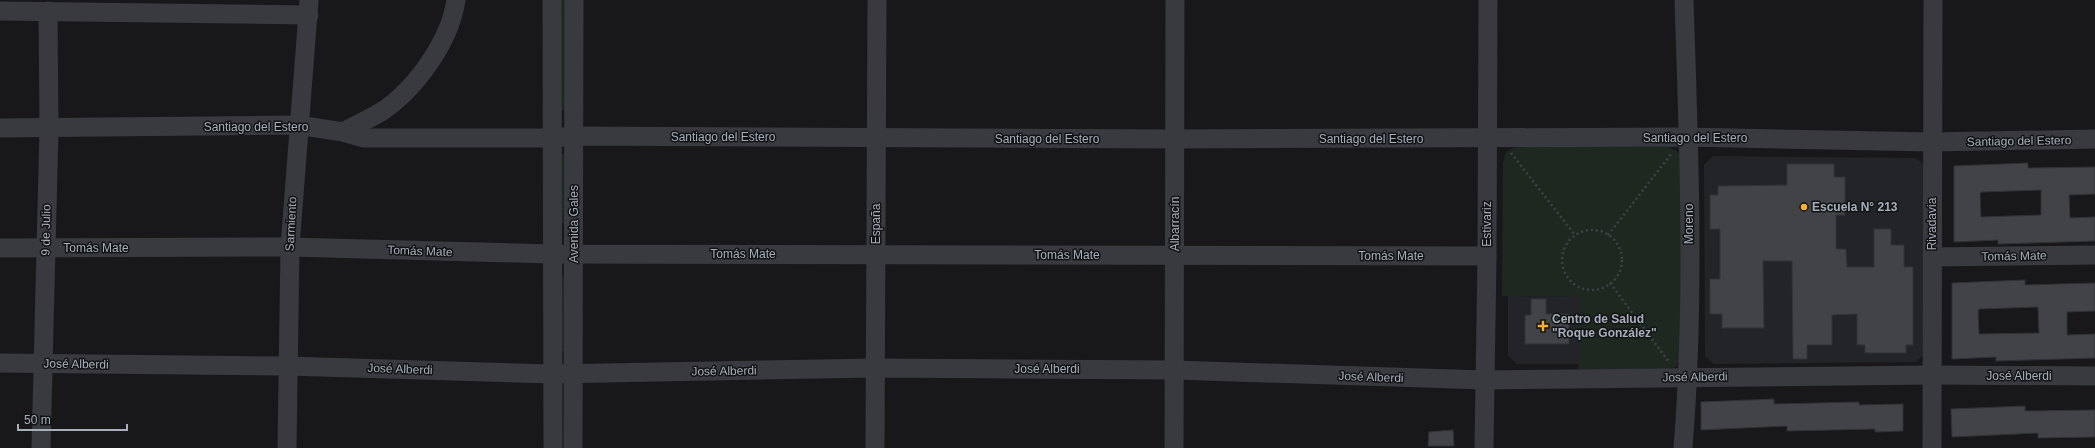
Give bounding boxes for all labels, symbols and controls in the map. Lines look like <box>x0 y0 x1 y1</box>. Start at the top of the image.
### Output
street label: Santiago del Estero <box>204 120 309 134</box>
street label: Santiago del Estero <box>671 130 776 144</box>
street label: Santiago del Estero <box>1643 131 1748 145</box>
street label: Santiago del Estero <box>995 132 1100 146</box>
street label: Santiago del Estero <box>1319 132 1424 146</box>
street label: Santiago del Estero <box>1967 133 2072 149</box>
street label: Avenida Gales <box>567 185 581 263</box>
street label: Sarmiento <box>283 196 299 252</box>
street label: Albarracín <box>1168 197 1182 251</box>
street label: Rivadavia <box>1925 197 1939 250</box>
place label: Escuela N° 213 <box>1812 200 1898 214</box>
street label: Estivariz <box>1480 201 1494 247</box>
marker: Escuela N° 213 <box>1799 202 1809 212</box>
street label: España <box>869 203 883 244</box>
street label: Moreno <box>1682 203 1696 244</box>
street label: 9 de Julio <box>39 204 53 256</box>
street label: Tomás Mate <box>63 241 129 255</box>
street label: Tomás Mate <box>387 243 453 259</box>
street label: Tomás Mate <box>710 247 776 261</box>
street label: Tomás Mate <box>1034 248 1100 262</box>
street label: Tomás Mate <box>1981 248 2047 264</box>
street label: Tomás Mate <box>1358 249 1424 263</box>
place label: Centro de Salud "Roque González" <box>1552 312 1657 340</box>
marker: Centro de Salud "Roque González" <box>1537 320 1549 332</box>
street label: José Alberdi <box>43 356 109 372</box>
street label: José Alberdi <box>367 361 433 377</box>
street label: José Alberdi <box>1014 362 1080 376</box>
street label: José Alberdi <box>691 363 757 379</box>
street label: José Alberdi <box>1338 369 1404 385</box>
street label: José Alberdi <box>1662 369 1728 385</box>
street label: José Alberdi <box>1986 369 2052 383</box>
scale bar <box>18 406 127 432</box>
text: 50 m <box>24 413 51 427</box>

